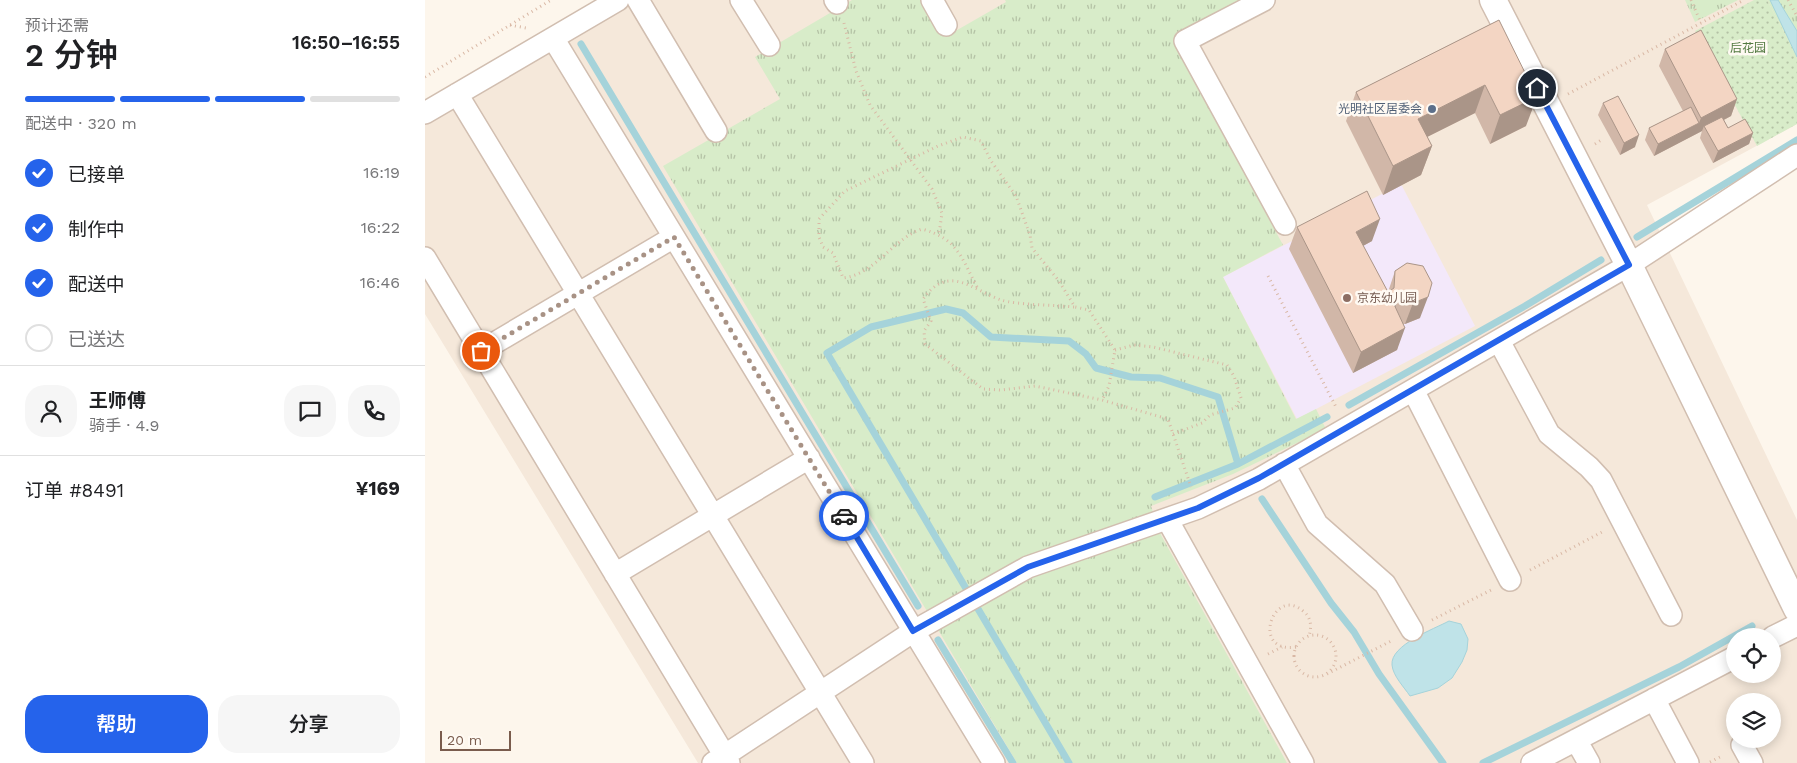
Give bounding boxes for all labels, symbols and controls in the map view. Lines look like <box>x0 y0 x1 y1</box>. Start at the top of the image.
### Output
text: 预计还需 <box>25 16 89 35</box>
text: 16:50–16:55 <box>292 31 400 54</box>
text: 2 分钟 <box>25 36 118 74</box>
park label: 后花园 <box>1730 41 1766 55</box>
pin <box>1516 67 1558 109</box>
icon: home <box>1523 74 1551 102</box>
place label: 光明社区居委会 <box>1338 102 1422 116</box>
marker: 光明社区居委会 <box>1426 103 1438 115</box>
text: 配送中 · 320 m <box>25 114 137 133</box>
icon: check <box>25 159 53 187</box>
text: 已接单 <box>68 163 125 186</box>
text: 16:19 <box>363 163 400 182</box>
icon: check <box>25 214 53 242</box>
text: 制作中 <box>68 218 125 241</box>
text: 16:22 <box>361 218 400 237</box>
icon: check <box>25 269 53 297</box>
text: 配送中 <box>68 273 125 296</box>
text: 16:46 <box>360 273 400 292</box>
place label: 京东幼儿园 <box>1357 291 1417 305</box>
marker: 京东幼儿园 <box>1341 292 1353 304</box>
text: 已送达 <box>68 328 125 351</box>
pin <box>460 330 502 372</box>
icon: bag <box>467 337 495 365</box>
button: person <box>25 385 77 437</box>
button: chat <box>284 385 336 437</box>
button: phone <box>348 385 400 437</box>
text: 王师傅 <box>89 389 146 412</box>
text: 骑手 · 4.9 <box>89 416 159 435</box>
text: ¥169 <box>356 477 400 500</box>
text: 订单 #8491 <box>25 479 124 502</box>
courier <box>819 491 869 541</box>
icon: car <box>830 502 858 530</box>
map controls <box>1726 628 1781 748</box>
button: locate <box>1726 628 1781 683</box>
button: layers <box>1726 693 1781 748</box>
button: 帮助 <box>25 695 208 753</box>
button: 分享 <box>218 695 400 753</box>
scale bar <box>440 728 511 751</box>
text: 20 m <box>447 732 482 748</box>

